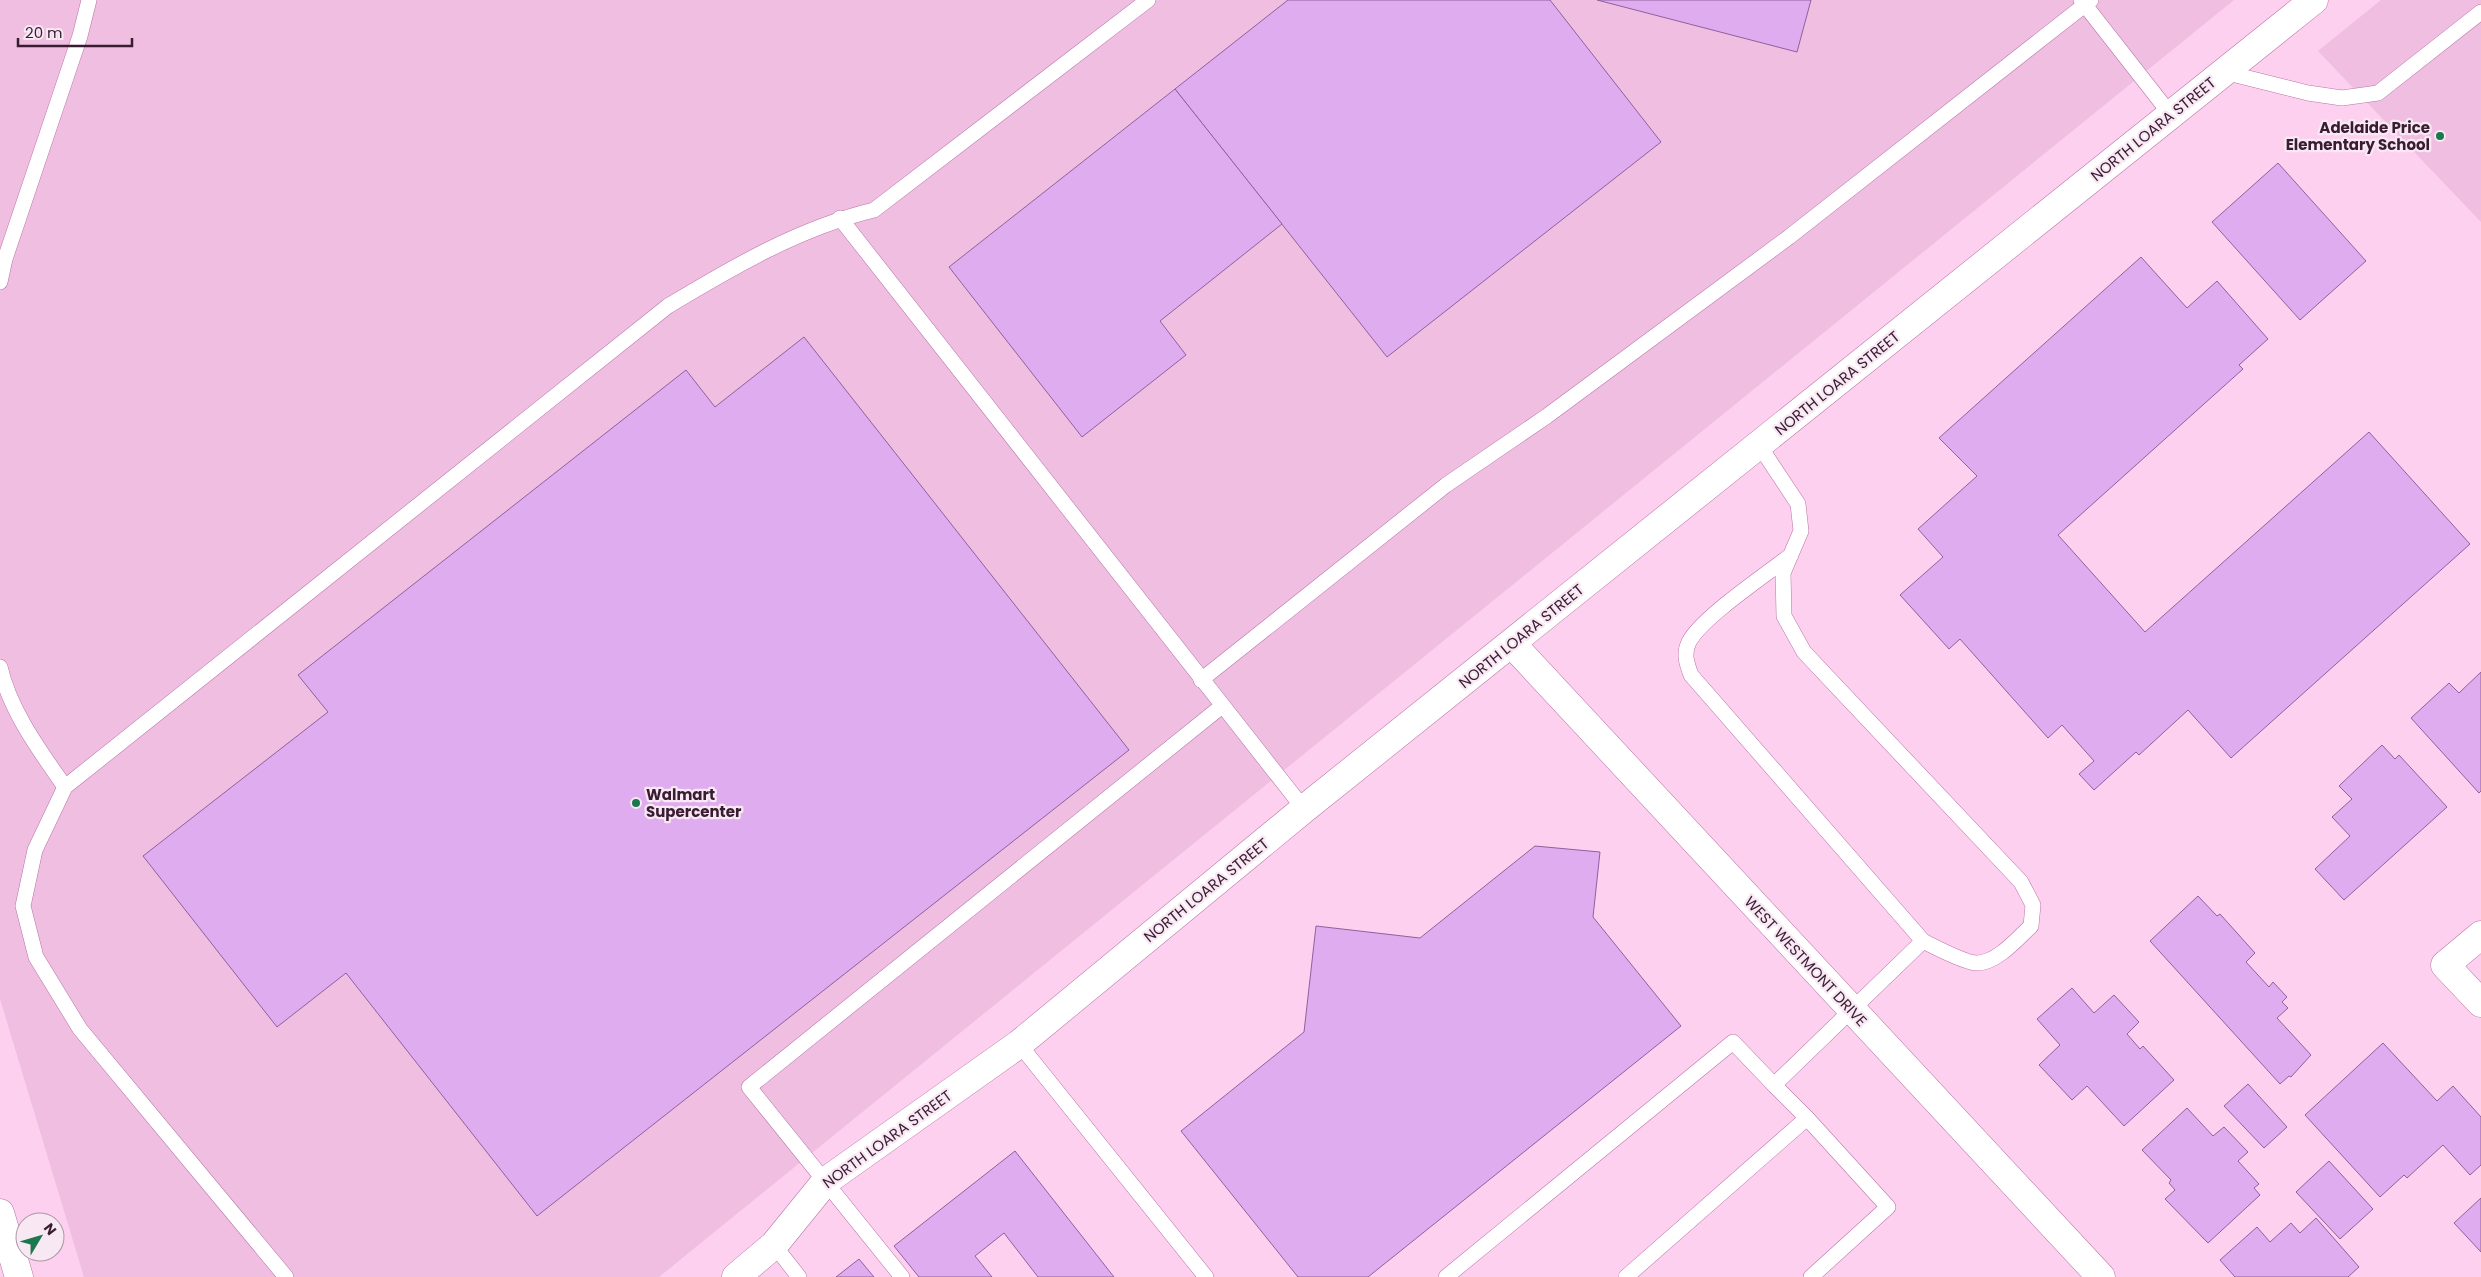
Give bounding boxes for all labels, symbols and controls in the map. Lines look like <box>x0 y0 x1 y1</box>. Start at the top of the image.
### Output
scale bar <box>18 15 131 47</box>
text: 20 m <box>25 22 63 43</box>
street label: NORTH LOARA STREET <box>2086 72 2220 186</box>
place label: Adelaide Price Elementary School <box>2286 117 2430 155</box>
marker: Adelaide Price Elementary School <box>2434 130 2446 142</box>
street label: NORTH LOARA STREET <box>1770 326 1904 440</box>
street label: NORTH LOARA STREET <box>1454 579 1588 693</box>
place label: Walmart Supercenter <box>646 784 742 822</box>
marker: Walmart Supercenter <box>630 797 642 809</box>
street label: NORTH LOARA STREET <box>1139 833 1273 947</box>
street label: WEST WESTMONT DRIVE <box>1740 891 1872 1031</box>
street label: NORTH LOARA STREET <box>818 1085 956 1193</box>
north arrow <box>15 1212 65 1262</box>
text: N <box>39 1219 61 1239</box>

